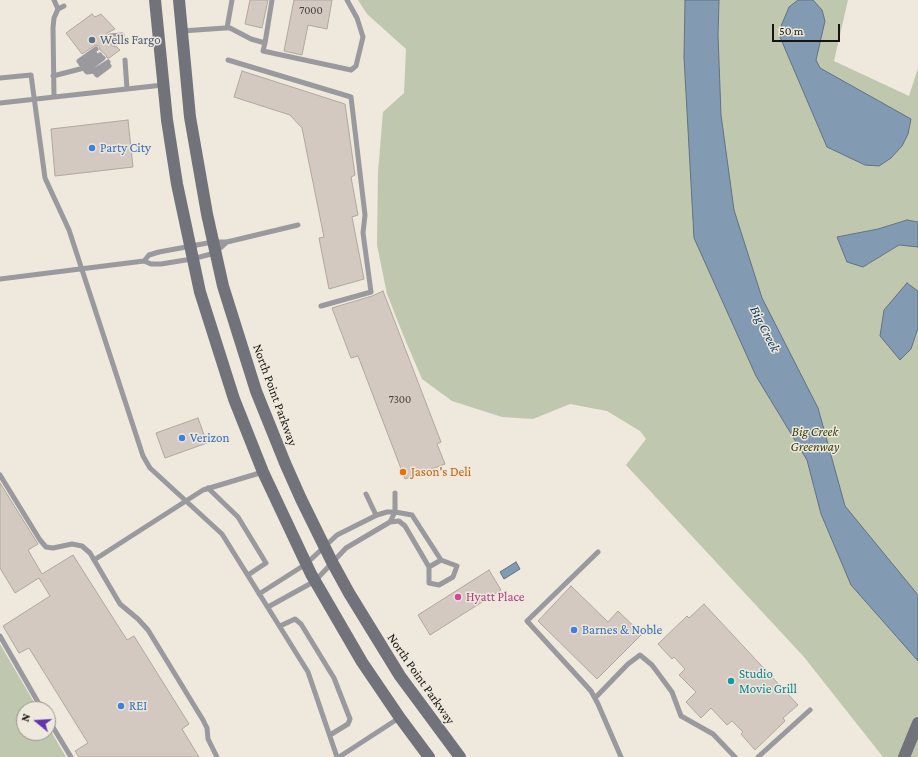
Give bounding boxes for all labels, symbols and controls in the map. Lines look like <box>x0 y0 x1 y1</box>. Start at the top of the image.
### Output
house number: 7000 <box>299 4 323 18</box>
scale bar <box>774 16 842 42</box>
text: 50 m <box>779 24 803 38</box>
place label: Wells Fargo <box>100 32 161 48</box>
marker: Wells Fargo <box>87 35 97 45</box>
place label: Party City <box>100 140 151 156</box>
marker: Party City <box>87 143 97 153</box>
water label: Big Creek <box>746 303 784 355</box>
street label: North Point Parkway <box>249 342 301 448</box>
house number: 7300 <box>389 393 411 407</box>
park label: Big Creek Greenway <box>791 424 839 455</box>
place label: Verizon <box>190 430 230 446</box>
marker: Verizon <box>177 433 187 443</box>
place label: Jason's Deli <box>411 464 471 480</box>
marker: Jason's Deli <box>398 467 408 477</box>
place label: Hyatt Place <box>466 589 524 605</box>
marker: Hyatt Place <box>453 592 463 602</box>
place label: Barnes & Noble <box>582 622 662 638</box>
marker: Barnes & Noble <box>569 625 579 635</box>
street label: North Point Parkway <box>384 631 458 727</box>
place label: Studio Movie Grill <box>739 666 797 697</box>
marker: Studio Movie Grill <box>726 676 736 686</box>
place label: REI <box>129 698 147 714</box>
north arrow <box>16 701 56 741</box>
marker: REI <box>116 701 126 711</box>
text: N <box>19 712 32 723</box>

